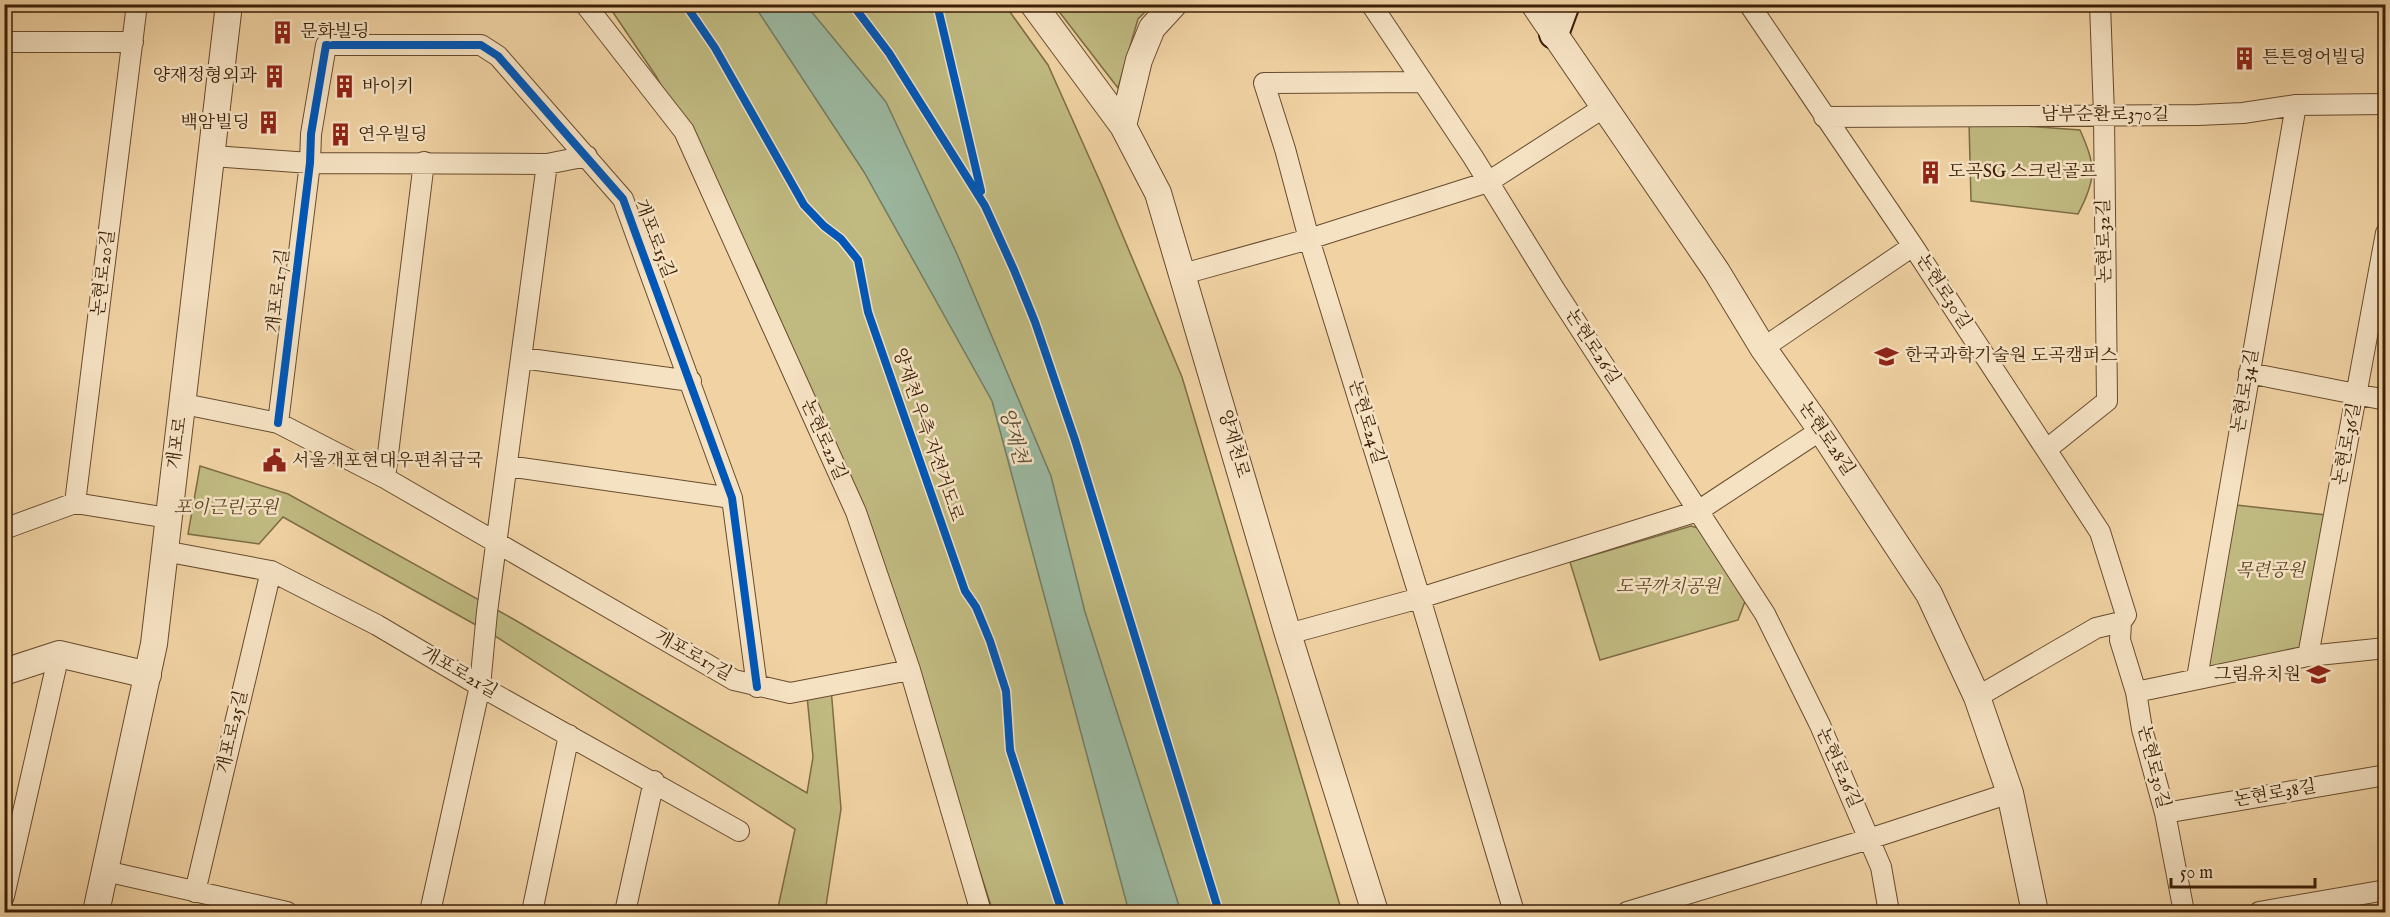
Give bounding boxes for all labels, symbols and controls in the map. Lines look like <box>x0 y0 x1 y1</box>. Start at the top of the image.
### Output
building icon: 문화빌딩 <box>269 19 295 45</box>
place label: 문화빌딩 <box>300 21 370 44</box>
building icon: 튼튼영어빌딩 <box>2231 45 2257 71</box>
place label: 튼튼영어빌딩 <box>2262 47 2366 70</box>
building icon: 양재정형외과 <box>262 63 288 89</box>
place label: 양재정형외과 <box>153 65 258 88</box>
building icon: 바이키 <box>331 74 357 100</box>
place label: 바이키 <box>362 76 414 99</box>
street label: 남부순환로370길 <box>2041 104 2169 127</box>
building icon: 백암빌딩 <box>255 110 281 136</box>
place label: 백암빌딩 <box>180 112 250 135</box>
building icon: 연우빌딩 <box>327 122 353 148</box>
place label: 연우빌딩 <box>358 124 428 147</box>
building icon: 도곡SG 스크린골프 <box>1917 159 1943 185</box>
place label: 도곡SG 스크린골프 <box>1948 161 2098 184</box>
street label: 개포로15길 <box>628 196 680 282</box>
street label: 논현로32길 <box>2093 198 2117 284</box>
street label: 논현로20길 <box>87 229 121 317</box>
street label: 개포로17길 <box>262 248 296 334</box>
street label: 논현로30길 <box>1910 250 1976 334</box>
street label: 논현로26길 <box>1559 305 1625 389</box>
school or university icon: 한국과학기술원 도곡캠퍼스 <box>1874 343 1900 369</box>
street label: 양재천 우측 자전거도로 <box>887 345 967 525</box>
place label: 한국과학기술원 도곡캠퍼스 <box>1905 345 2118 368</box>
street label: 논현로34길 <box>2227 347 2265 435</box>
street label: 논현로24길 <box>1342 377 1390 467</box>
street label: 논현로22길 <box>795 396 851 484</box>
street label: 논현로28길 <box>1793 397 1859 481</box>
street label: 논현로36길 <box>2329 401 2367 487</box>
water label: 양재천 <box>993 405 1033 469</box>
street label: 양재천로 <box>1212 407 1254 481</box>
street label: 개포로 <box>163 416 193 470</box>
public building icon: 서울개포현대우편취급국 <box>261 448 287 474</box>
place label: 서울개포현대우편취급국 <box>292 450 483 473</box>
park label: 포이근린공원 <box>174 497 280 520</box>
park label: 목련공원 <box>2235 560 2306 583</box>
park label: 도곡까치공원 <box>1616 576 1722 599</box>
street label: 개포로17길 <box>650 625 736 687</box>
street label: 개포로21길 <box>417 642 501 704</box>
school or university icon: 그림유치원 <box>2306 662 2332 688</box>
place label: 그림유치원 <box>2214 664 2301 687</box>
street label: 개포로25길 <box>212 688 254 776</box>
street label: 논현로30길 <box>2132 723 2174 811</box>
street label: 논현로26길 <box>1810 724 1866 812</box>
street label: 논현로38길 <box>2232 775 2318 813</box>
scale bar <box>2171 851 2315 889</box>
text: 50 m <box>2180 862 2213 885</box>

